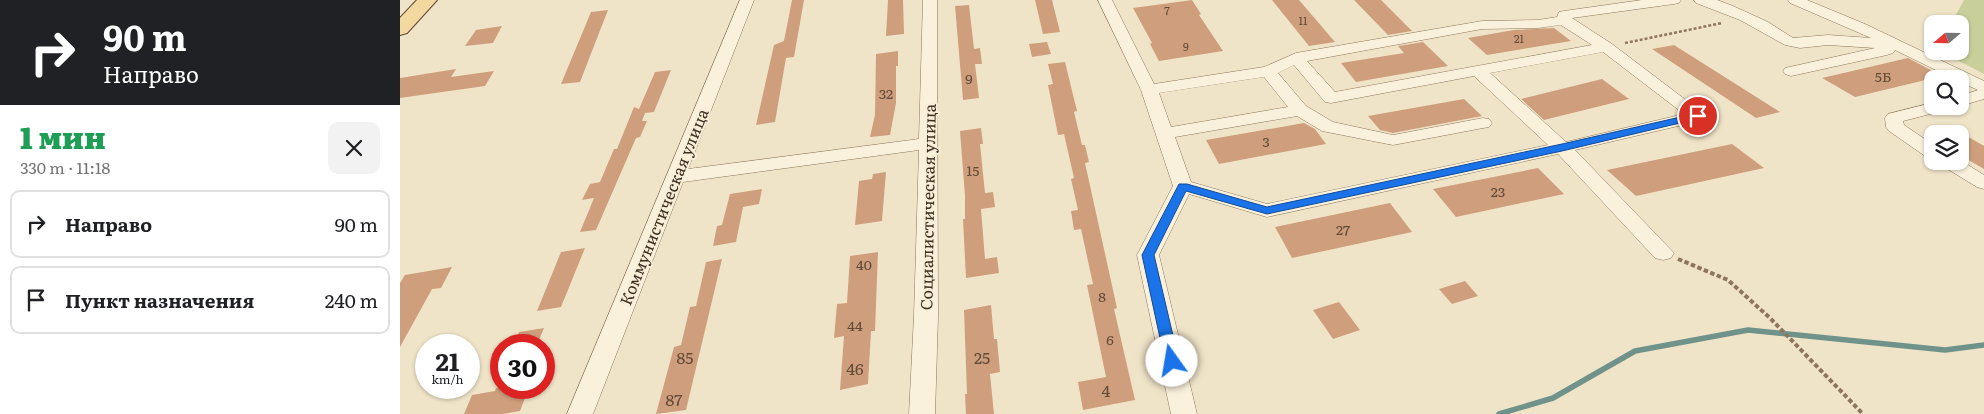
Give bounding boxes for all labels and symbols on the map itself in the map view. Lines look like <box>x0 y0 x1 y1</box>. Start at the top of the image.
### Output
house number: 7 <box>1164 2 1170 18</box>
house number: 11 <box>1299 12 1308 28</box>
north arrow <box>1924 15 1969 60</box>
house number: 21 <box>1514 30 1525 46</box>
house number: 9 <box>1183 38 1189 54</box>
house number: 5Б <box>1875 66 1891 86</box>
house number: 9 <box>965 68 973 88</box>
house number: 32 <box>879 83 893 103</box>
pin <box>1677 95 1719 137</box>
street label: Социалистическая улица <box>913 103 941 310</box>
street label: Коммунистическая улица <box>613 104 714 309</box>
house number: 3 <box>1262 131 1270 151</box>
house number: 15 <box>967 160 979 180</box>
house number: 23 <box>1491 181 1505 201</box>
house number: 27 <box>1336 219 1350 239</box>
house number: 40 <box>856 254 872 274</box>
house number: 8 <box>1098 286 1106 306</box>
house number: 44 <box>847 315 863 335</box>
house number: 6 <box>1106 329 1114 349</box>
speed limit sign: 30 <box>490 334 555 399</box>
position arrow <box>1145 334 1197 386</box>
house number: 85 <box>677 345 693 369</box>
house number: 25 <box>974 345 990 369</box>
house number: 46 <box>846 356 864 380</box>
house number: 4 <box>1102 378 1111 402</box>
house number: 87 <box>666 387 682 411</box>

